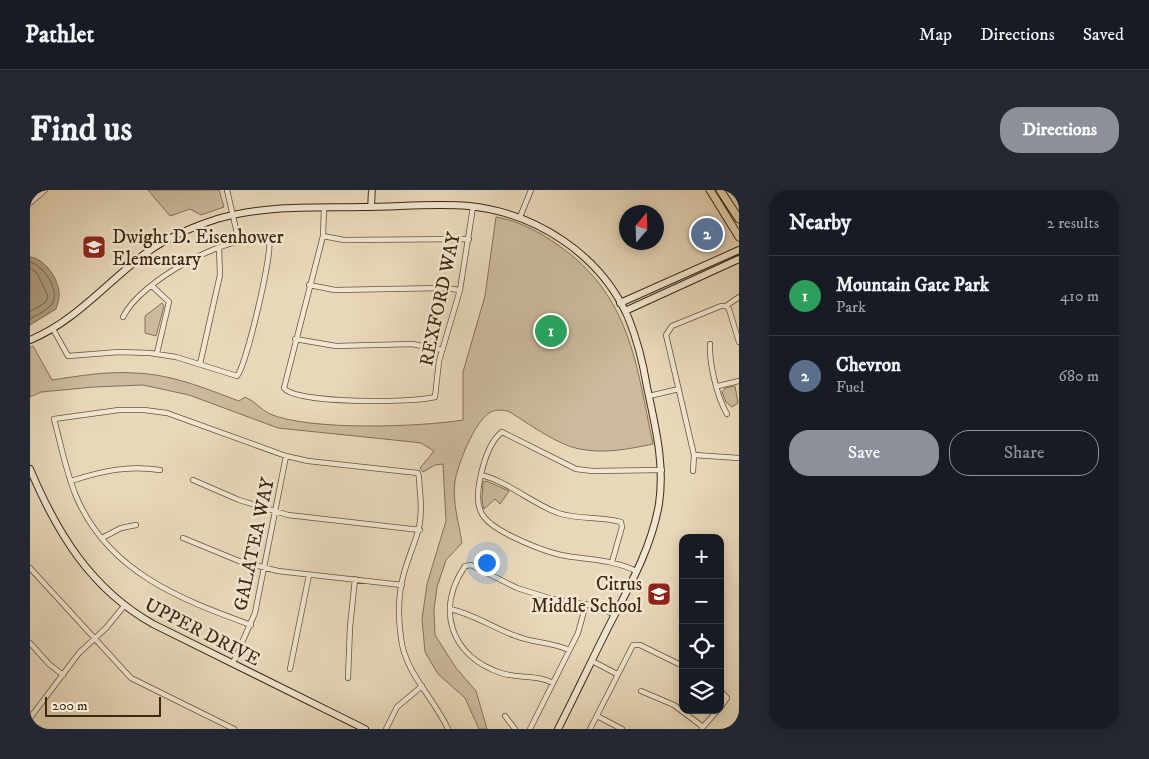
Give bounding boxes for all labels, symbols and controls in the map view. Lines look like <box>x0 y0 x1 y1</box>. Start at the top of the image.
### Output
text: Pathlet <box>25 20 94 50</box>
text: Map <box>919 24 952 46</box>
text: Directions <box>980 24 1055 46</box>
text: Saved <box>1083 24 1124 46</box>
button: Directions <box>1000 107 1119 153</box>
text: Find us <box>30 108 132 152</box>
north arrow <box>619 205 664 250</box>
text: Nearby <box>789 210 851 236</box>
text: 2 results <box>1047 213 1099 233</box>
pin: 2 <box>691 215 723 253</box>
place label: Dwight D. Eisenhower Elementary <box>112 226 284 271</box>
street label: REXFORD WAY <box>415 229 466 368</box>
school or university icon: Dwight D. Eisenhower Elementary <box>81 234 107 260</box>
text: Mountain Gate Park <box>836 274 989 297</box>
text: 1 <box>802 286 808 306</box>
text: 410 m <box>1060 286 1099 306</box>
text: Park <box>836 297 866 317</box>
pin: 1 <box>535 312 567 350</box>
text: Chevron <box>836 354 901 377</box>
text: 2 <box>801 366 809 386</box>
text: 680 m <box>1059 366 1099 386</box>
text: Fuel <box>836 377 865 397</box>
button: Save <box>789 430 939 476</box>
button: Share <box>949 430 1099 476</box>
street label: GALATEA WAY <box>229 475 280 613</box>
map controls <box>679 534 724 714</box>
button: + <box>679 534 724 579</box>
your location <box>474 550 500 576</box>
place label: Citrus Middle School <box>531 573 642 618</box>
button: − <box>679 579 724 624</box>
school or university icon: Citrus Middle School <box>646 581 672 607</box>
street label: UPPER DRIVE <box>141 593 264 671</box>
button: locate <box>679 624 724 669</box>
button: layers <box>679 669 724 714</box>
scale bar <box>45 694 161 717</box>
text: 200 m <box>52 697 87 715</box>

